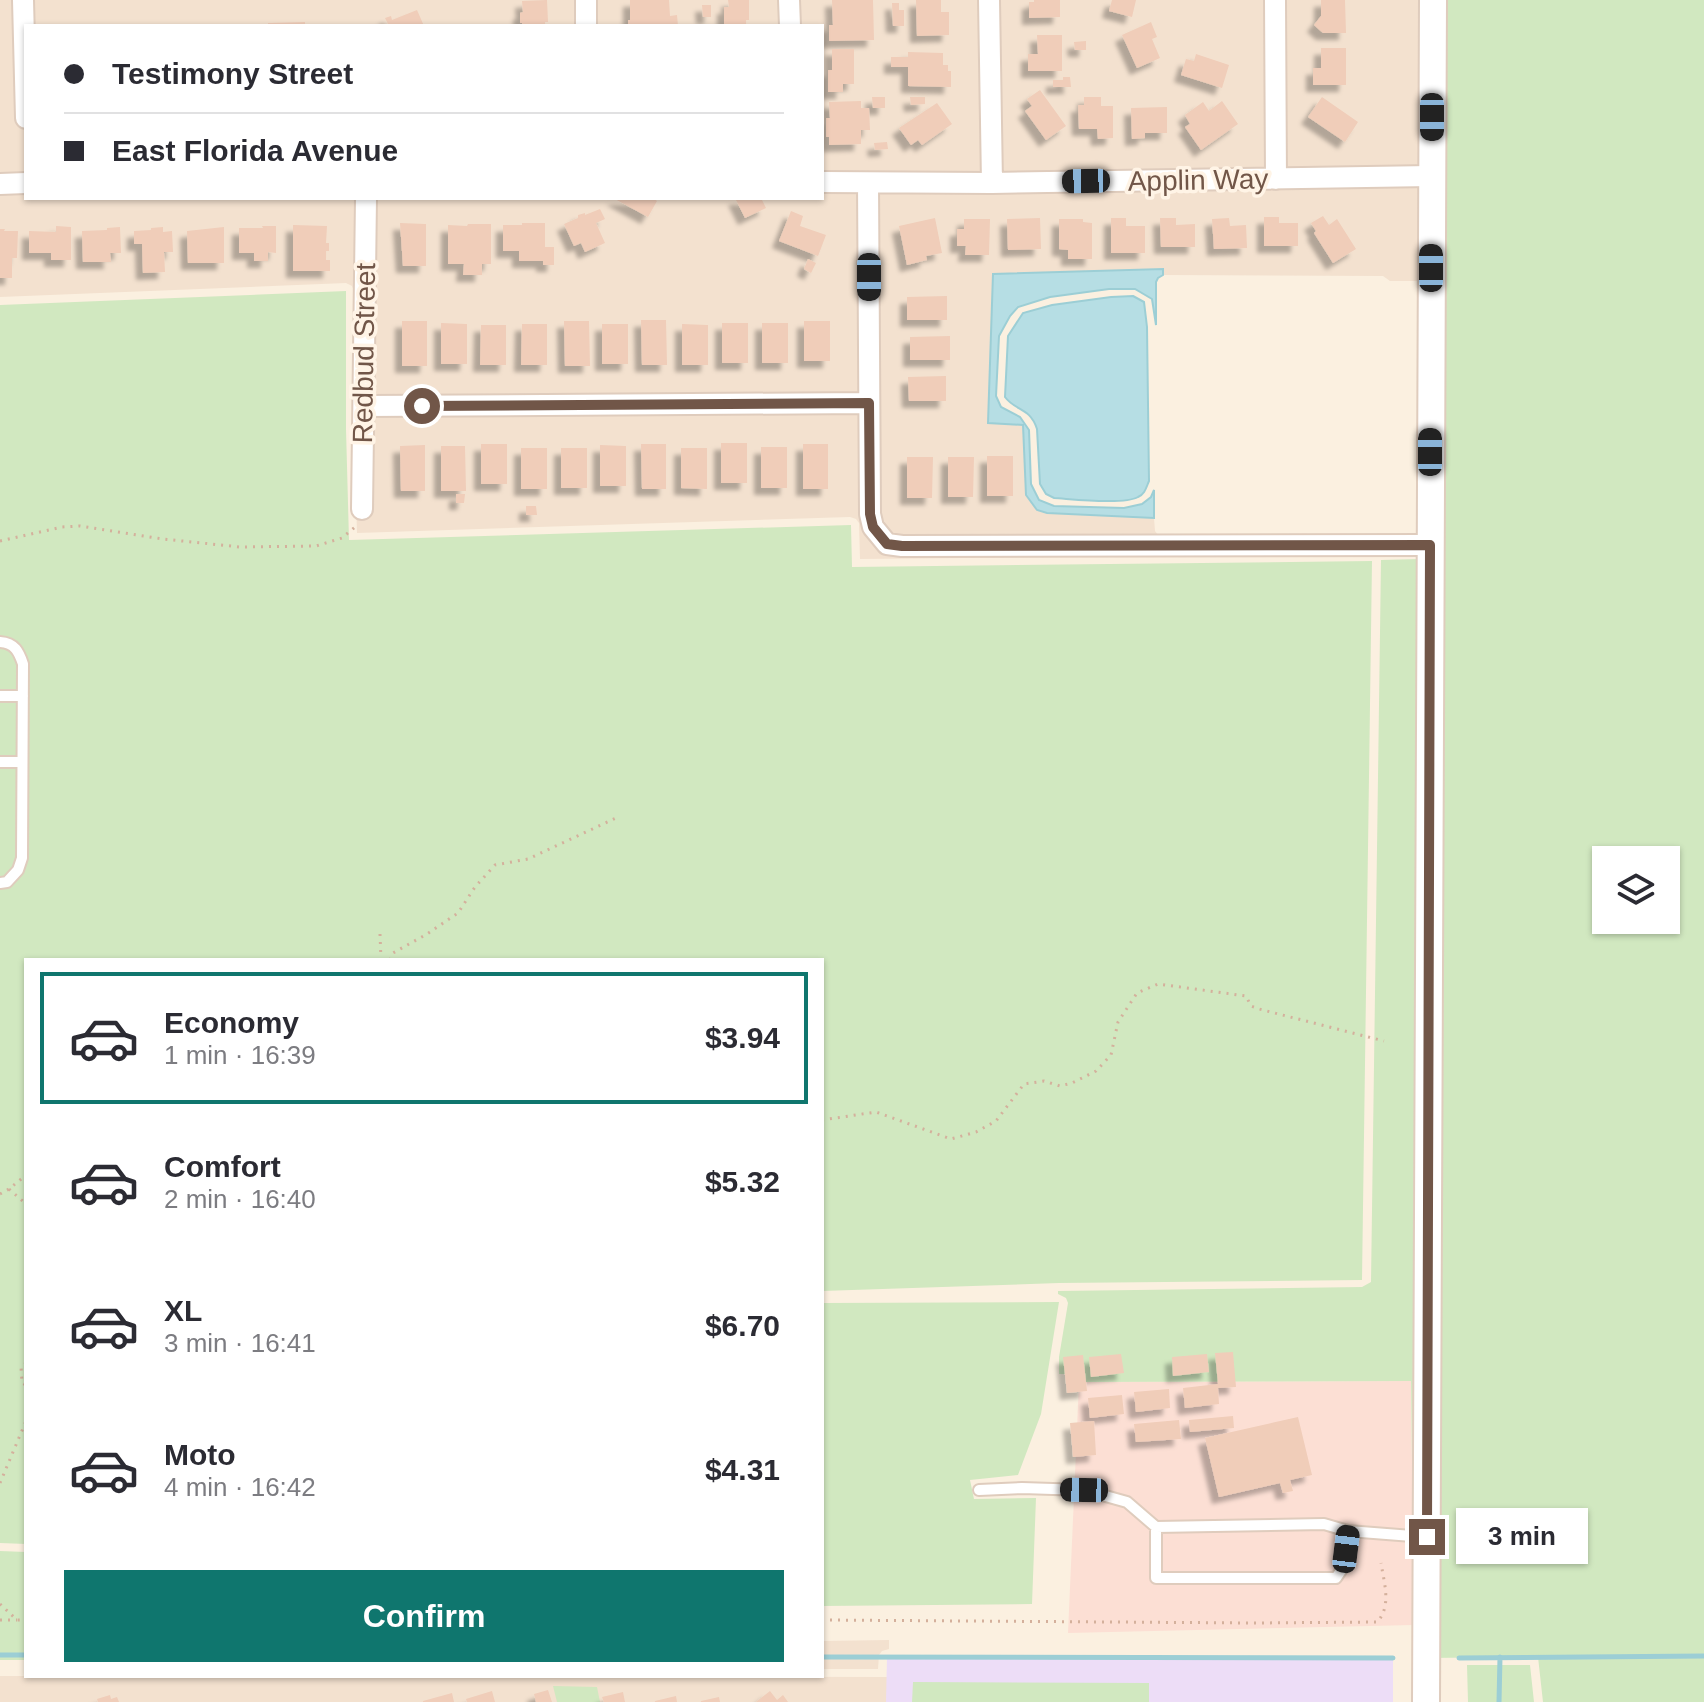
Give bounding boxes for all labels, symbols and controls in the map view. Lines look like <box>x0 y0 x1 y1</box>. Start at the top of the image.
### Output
text: Testimony Street <box>112 57 353 90</box>
car <box>1420 93 1444 141</box>
text: East Florida Avenue <box>112 134 398 167</box>
street label: Applin Way <box>1127 163 1269 197</box>
car <box>1062 169 1110 193</box>
car <box>1419 244 1443 292</box>
car <box>857 253 881 301</box>
street label: Redbud Street <box>347 262 381 444</box>
route start <box>404 388 440 424</box>
car <box>1418 428 1442 476</box>
map controls <box>1592 846 1680 934</box>
button: layers <box>1592 846 1680 934</box>
icon: car <box>68 1002 140 1074</box>
text: Economy <box>164 1006 299 1039</box>
text: $3.94 <box>705 1021 780 1054</box>
text: 1 min · 16:39 <box>164 1040 316 1070</box>
icon: car <box>68 1146 140 1218</box>
text: Comfort <box>164 1150 281 1183</box>
text: $5.32 <box>705 1165 780 1198</box>
text: 2 min · 16:40 <box>164 1184 316 1214</box>
icon: car <box>68 1290 140 1362</box>
text: XL <box>164 1294 202 1327</box>
text: $6.70 <box>705 1309 780 1342</box>
text: 3 min · 16:41 <box>164 1328 316 1358</box>
icon: car <box>68 1434 140 1506</box>
text: Moto <box>164 1438 236 1471</box>
text: $4.31 <box>705 1453 780 1486</box>
text: 4 min · 16:42 <box>164 1472 316 1502</box>
car <box>1060 1478 1108 1502</box>
callout: 3 min <box>1455 1509 1587 1565</box>
route end <box>1409 1519 1445 1555</box>
text: 3 min <box>1488 1521 1556 1551</box>
car <box>1331 1524 1361 1574</box>
button: Confirm <box>64 1570 784 1662</box>

